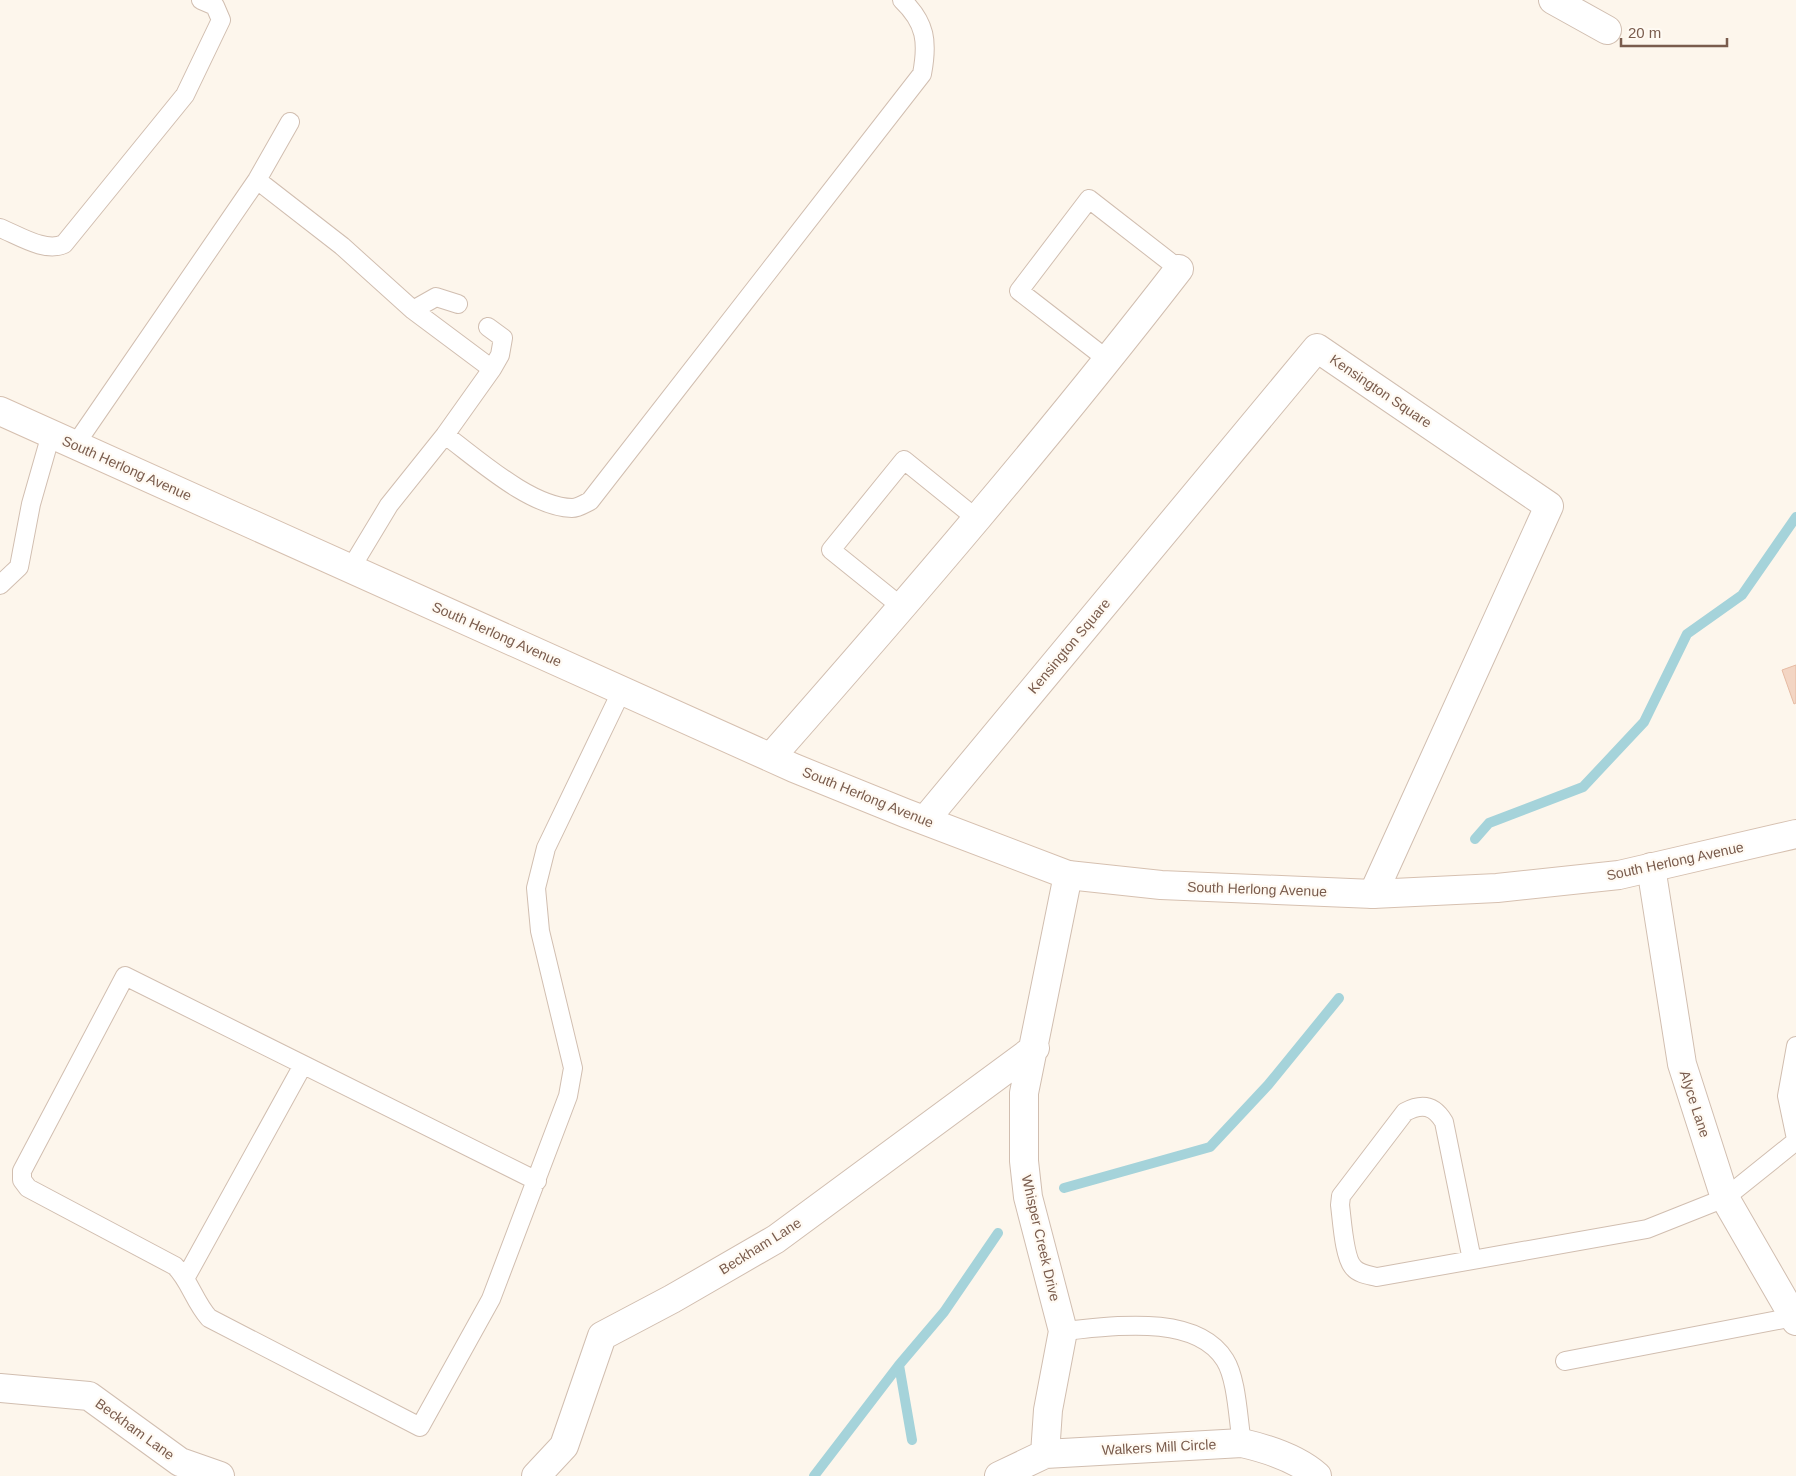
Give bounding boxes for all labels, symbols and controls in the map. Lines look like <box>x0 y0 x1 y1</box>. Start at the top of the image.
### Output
scale bar <box>1621 15 1727 47</box>
text: 20 m <box>1628 24 1661 41</box>
street label: Kensington Square <box>1327 351 1435 431</box>
street label: South Herlong Avenue <box>60 432 194 504</box>
street label: Kensington Square <box>1025 595 1114 697</box>
street label: South Herlong Avenue <box>430 598 564 670</box>
street label: South Herlong Avenue <box>800 763 936 831</box>
street label: South Herlong Avenue <box>1605 839 1745 883</box>
street label: South Herlong Avenue <box>1187 879 1327 899</box>
street label: Alyce Lane <box>1677 1069 1713 1140</box>
street label: Whisper Creek Drive <box>1019 1173 1063 1303</box>
street label: Beckham Lane <box>716 1214 804 1278</box>
street label: Beckham Lane <box>93 1395 178 1463</box>
street label: Walkers Mill Circle <box>1101 1436 1217 1458</box>

